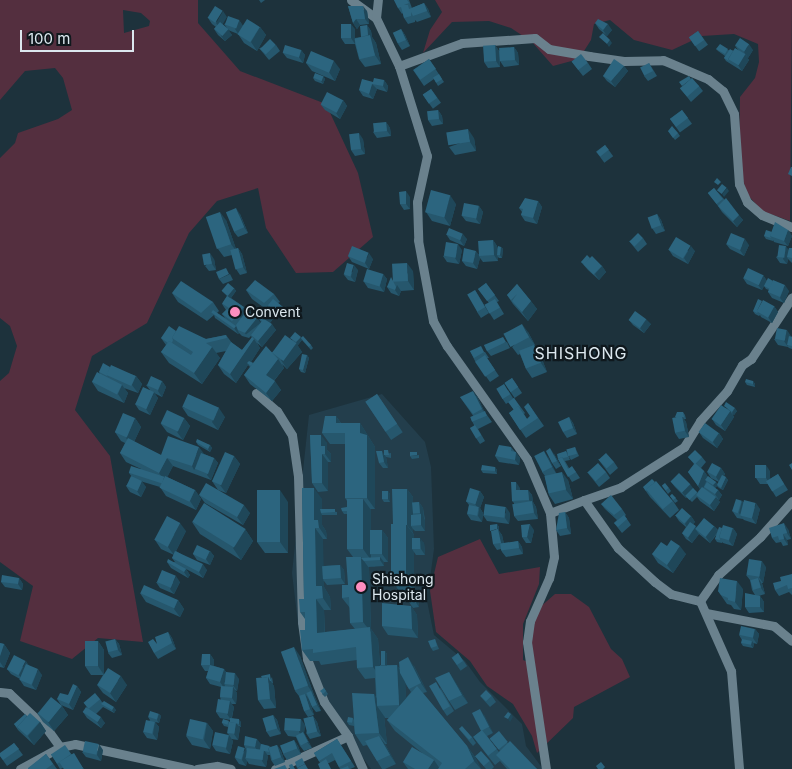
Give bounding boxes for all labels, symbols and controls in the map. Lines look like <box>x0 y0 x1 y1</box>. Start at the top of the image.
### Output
scale bar <box>22 20 136 52</box>
text: 100 m <box>28 29 70 48</box>
place label: Convent <box>245 304 300 320</box>
marker: Convent <box>229 306 241 318</box>
district label: SHISHONG <box>534 343 628 363</box>
place label: Shishong Hospital <box>372 571 434 604</box>
marker: Shishong Hospital <box>354 580 368 594</box>

